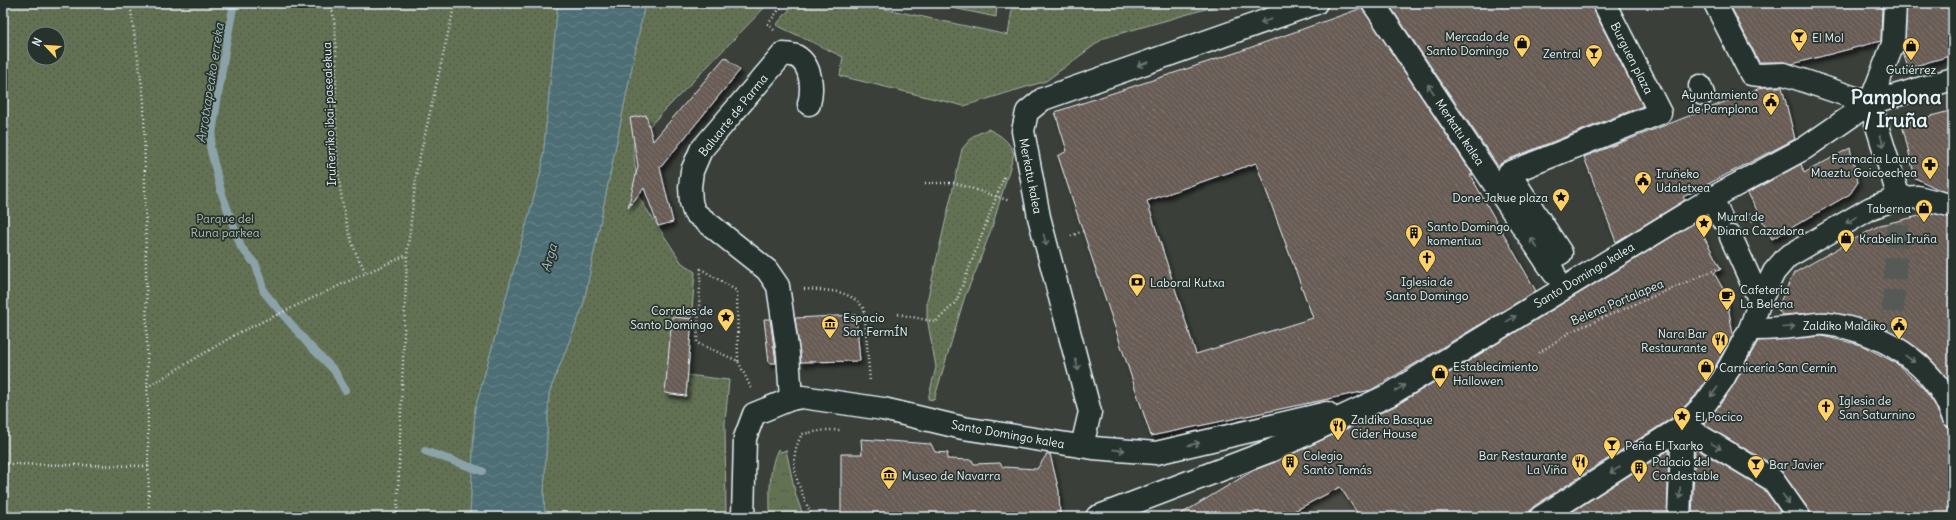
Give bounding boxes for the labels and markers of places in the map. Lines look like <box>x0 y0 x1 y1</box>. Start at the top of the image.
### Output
bar icon: El Mol <box>1789 27 1809 52</box>
place label: Mercado de Santo Domingo <box>1426 29 1509 58</box>
place label: El Mol <box>1812 30 1844 45</box>
shop icon: Mercado de Santo Domingo <box>1512 33 1532 58</box>
shop icon: Gutiérrez <box>1901 36 1921 61</box>
bar icon: Zentral <box>1584 43 1604 68</box>
place label: Zentral <box>1543 46 1581 61</box>
place label: Gutiérrez <box>1886 62 1937 77</box>
place label: Ayuntamiento de Pamplona <box>1681 87 1758 116</box>
public building icon: Ayuntamiento de Pamplona <box>1761 91 1781 116</box>
place label: Farmacia Laura Maeztu Goicoechea <box>1811 151 1917 180</box>
pharmacy icon: Farmacia Laura Maeztu Goicoechea <box>1920 155 1940 180</box>
place label: Iruñeko Udaletxea <box>1656 166 1710 195</box>
public building icon: Iruñeko Udaletxea <box>1633 170 1653 195</box>
place icon: Done Jakue plaza <box>1551 187 1571 212</box>
place label: Done Jakue plaza <box>1452 190 1548 205</box>
shop icon: Taberna <box>1914 198 1934 223</box>
place label: Taberna <box>1867 201 1911 216</box>
place label: Mural de Diana Cazadora <box>1717 209 1804 238</box>
place icon: Mural de Diana Cazadora <box>1694 213 1714 238</box>
place label: Santo Domingo komentua <box>1427 219 1510 248</box>
building icon: Santo Domingo komentua <box>1404 223 1424 248</box>
shop icon: Krabelin Iruña <box>1836 228 1856 253</box>
place label: Krabelin Iruña <box>1859 231 1937 246</box>
church icon: Iglesia de Santo Domingo <box>1417 248 1437 273</box>
bank icon: Laboral Kutxa <box>1127 272 1147 297</box>
place label: Iglesia de Santo Domingo <box>1386 274 1469 303</box>
place label: Laboral Kutxa <box>1150 275 1225 290</box>
place label: Cafetería La Belena <box>1740 282 1794 311</box>
cafe icon: Cafetería La Belena <box>1717 286 1737 311</box>
place label: Corrales de Santo Domingo <box>630 303 713 332</box>
place icon: Corrales de Santo Domingo <box>716 307 736 332</box>
place label: Espacio San FermÍN <box>843 310 908 339</box>
museum icon: Espacio San FermÍN <box>820 314 840 339</box>
public building icon: Zaldiko Maldiko <box>1889 315 1909 340</box>
place label: Zaldiko Maldiko <box>1803 318 1886 333</box>
place label: Nara Bar Restaurante <box>1641 326 1707 355</box>
restaurant icon: Nara Bar Restaurante <box>1710 330 1730 355</box>
shop icon: Carnicería San Cernín <box>1696 357 1716 382</box>
place label: Establecímiento Hallowen <box>1453 359 1539 388</box>
place label: Carnicería San Cernín <box>1719 360 1837 375</box>
shop icon: Establecímiento Hallowen <box>1430 363 1450 388</box>
place label: Iglesia de San Saturnino <box>1839 393 1915 422</box>
church icon: Iglesia de San Saturnino <box>1816 397 1836 422</box>
place icon: El Pocico <box>1672 406 1692 431</box>
place label: El Pocico <box>1695 409 1743 424</box>
place label: Zaldiko Basque Cider House <box>1351 412 1433 441</box>
restaurant icon: Zaldiko Basque Cider House <box>1328 416 1348 441</box>
bar icon: Peña El Txarko <box>1602 435 1622 460</box>
place label: Peña El Txarko <box>1625 438 1703 453</box>
place label: Colegio Santo Tomás <box>1303 448 1372 477</box>
place label: Bar Restaurante La Viña <box>1479 448 1567 477</box>
building icon: Colegio Santo Tomás <box>1280 452 1300 477</box>
restaurant icon: Bar Restaurante La Viña <box>1570 452 1590 477</box>
place label: Palacio del Condestable <box>1652 454 1719 483</box>
bar icon: Bar Javier <box>1746 454 1766 479</box>
place label: Bar Javier <box>1769 457 1824 472</box>
building icon: Palacio del Condestable <box>1629 458 1649 483</box>
museum icon: Museo de Navarra <box>879 465 899 490</box>
place label: Museo de Navarra <box>902 468 1001 483</box>

